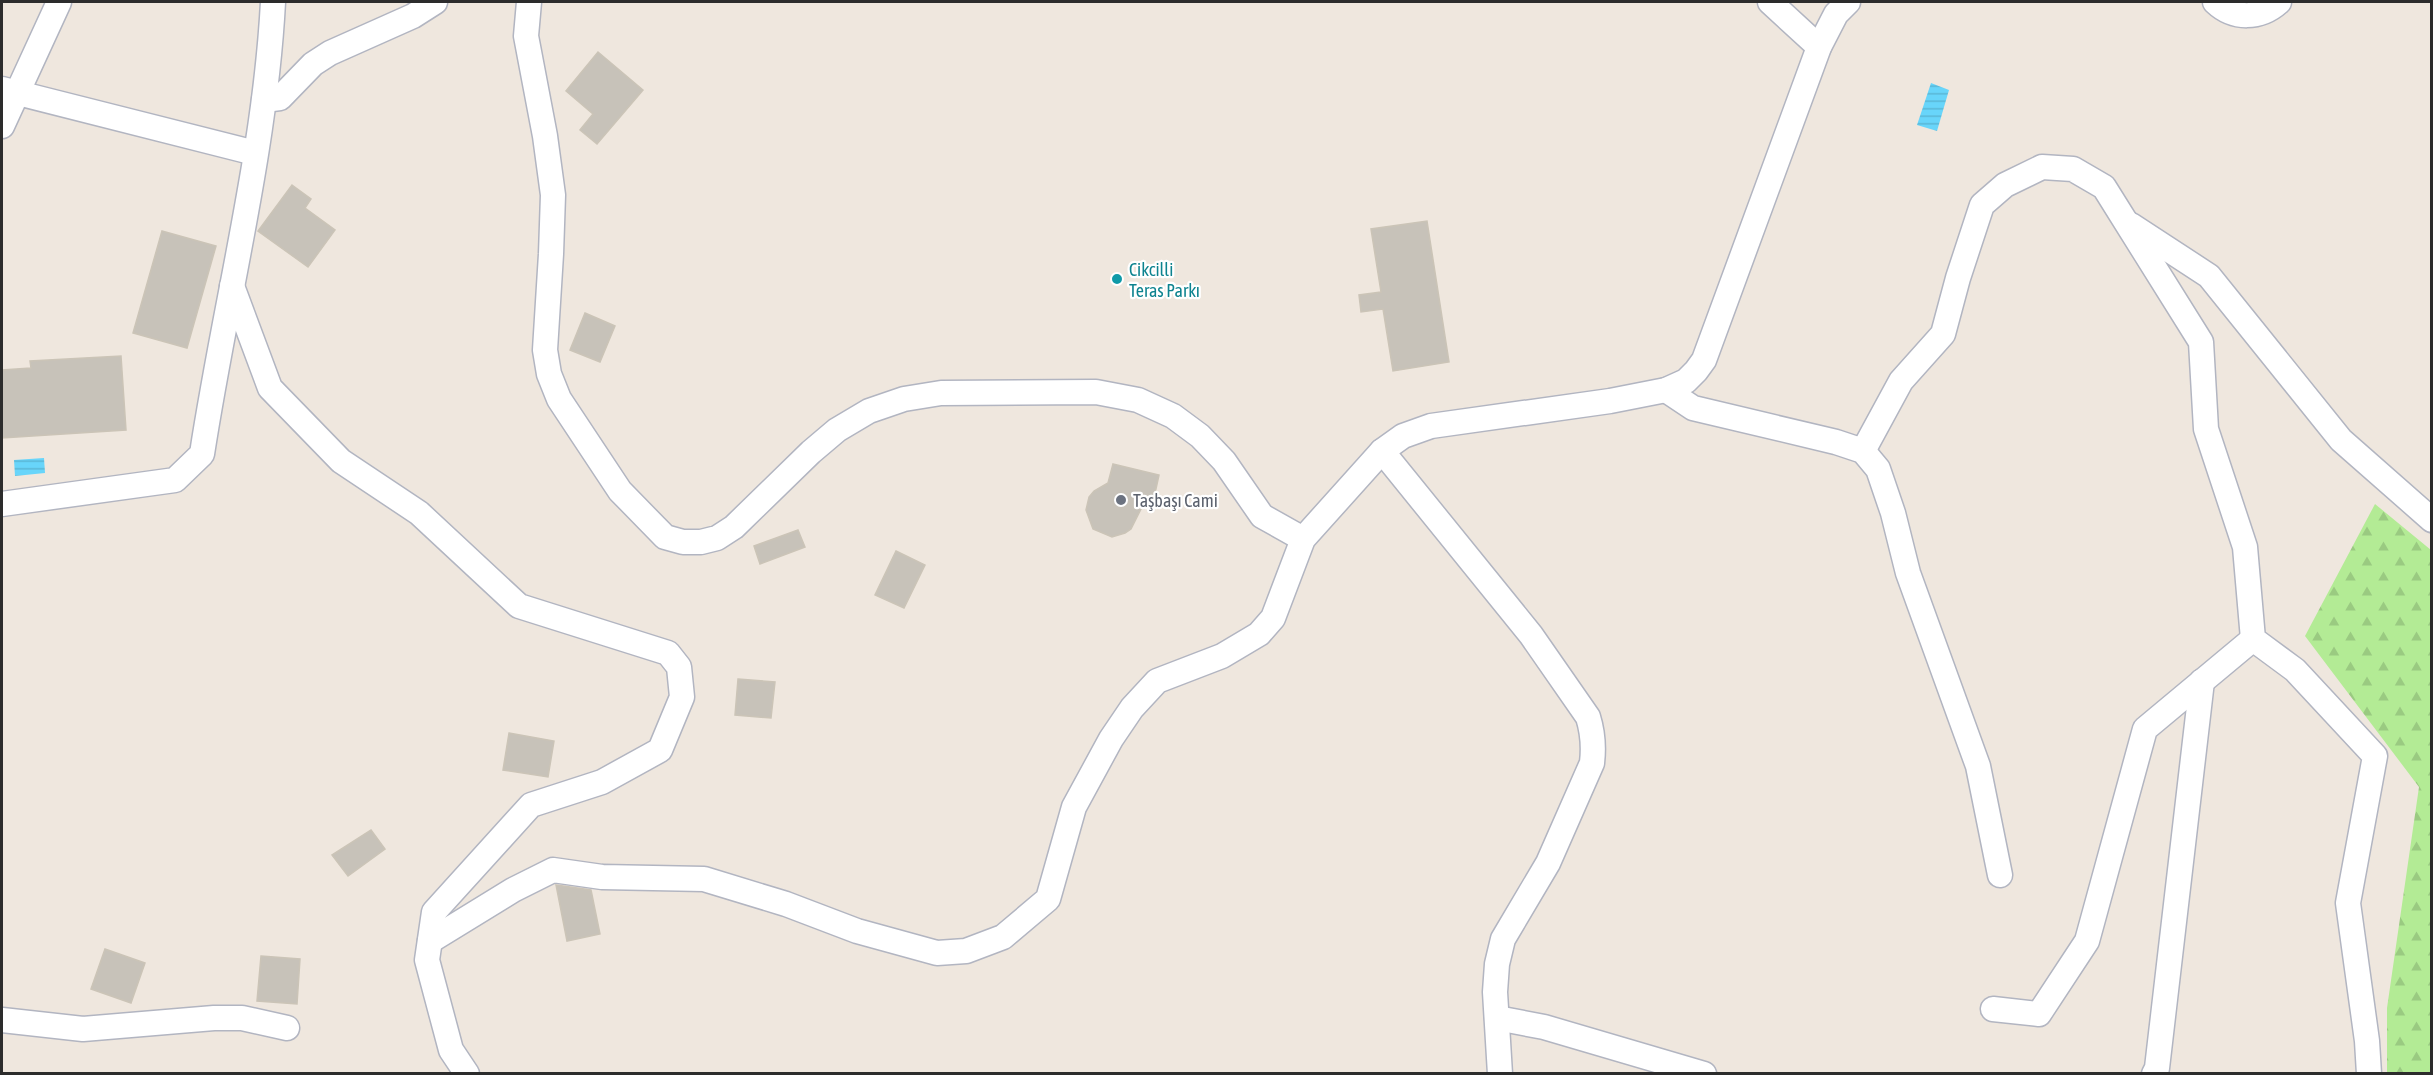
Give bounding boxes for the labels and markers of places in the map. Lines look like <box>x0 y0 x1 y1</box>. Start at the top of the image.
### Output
place label: Cikcilli Teras Parkı <box>1129 259 1200 301</box>
marker: Cikcilli Teras Parkı <box>1110 272 1124 286</box>
place label: Taşbaşı Cami <box>1133 490 1218 511</box>
marker: Taşbaşı Cami <box>1114 493 1128 507</box>

